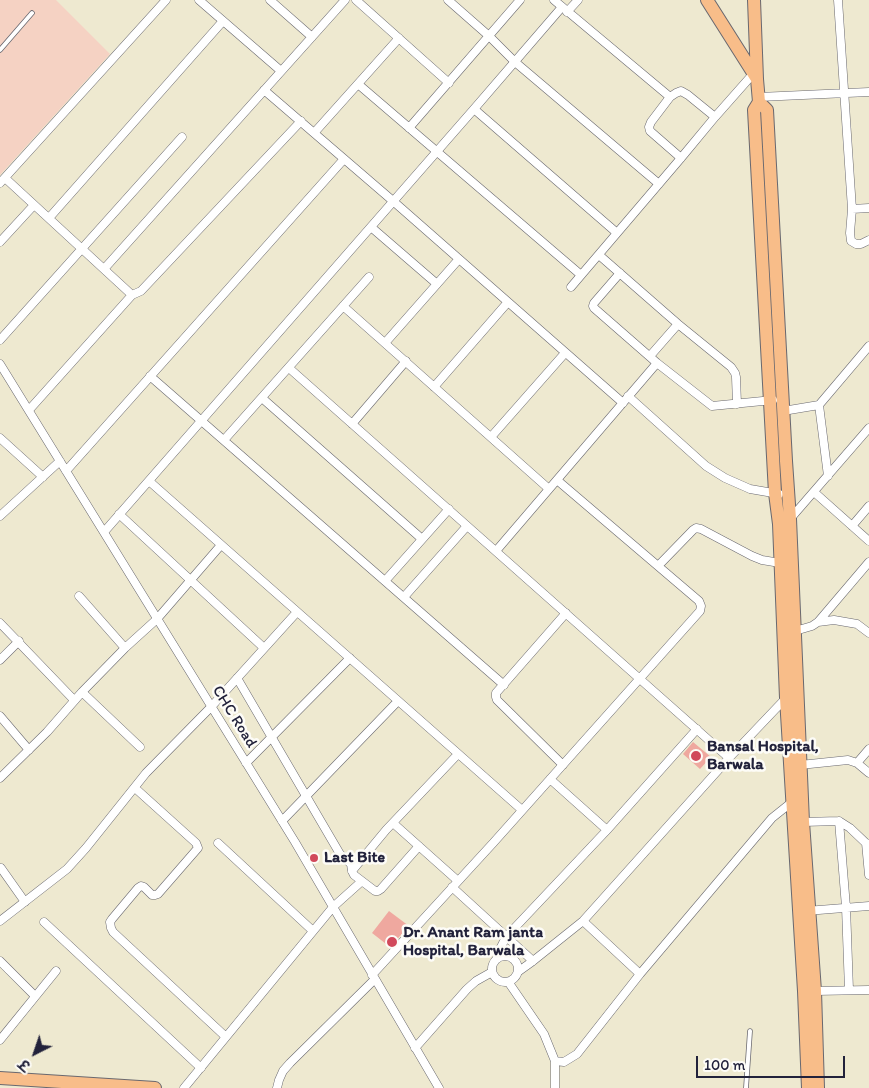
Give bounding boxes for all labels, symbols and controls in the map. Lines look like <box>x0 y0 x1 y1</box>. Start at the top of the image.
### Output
street label: CHC Road <box>207 682 261 752</box>
place label: Bansal Hospital, Barwala <box>707 737 819 775</box>
marker: Bansal Hospital, Barwala <box>689 749 703 763</box>
place label: Last Bite <box>324 848 385 868</box>
marker: Last Bite <box>308 852 320 864</box>
place label: Dr. Anant Ram janta Hospital, Barwala <box>403 923 543 961</box>
marker: Dr. Anant Ram janta Hospital, Barwala <box>385 935 399 949</box>
north arrow <box>10 1028 60 1078</box>
scale bar <box>699 1046 848 1078</box>
text: उ <box>16 1055 34 1074</box>
text: 100 m <box>704 1056 745 1074</box>

